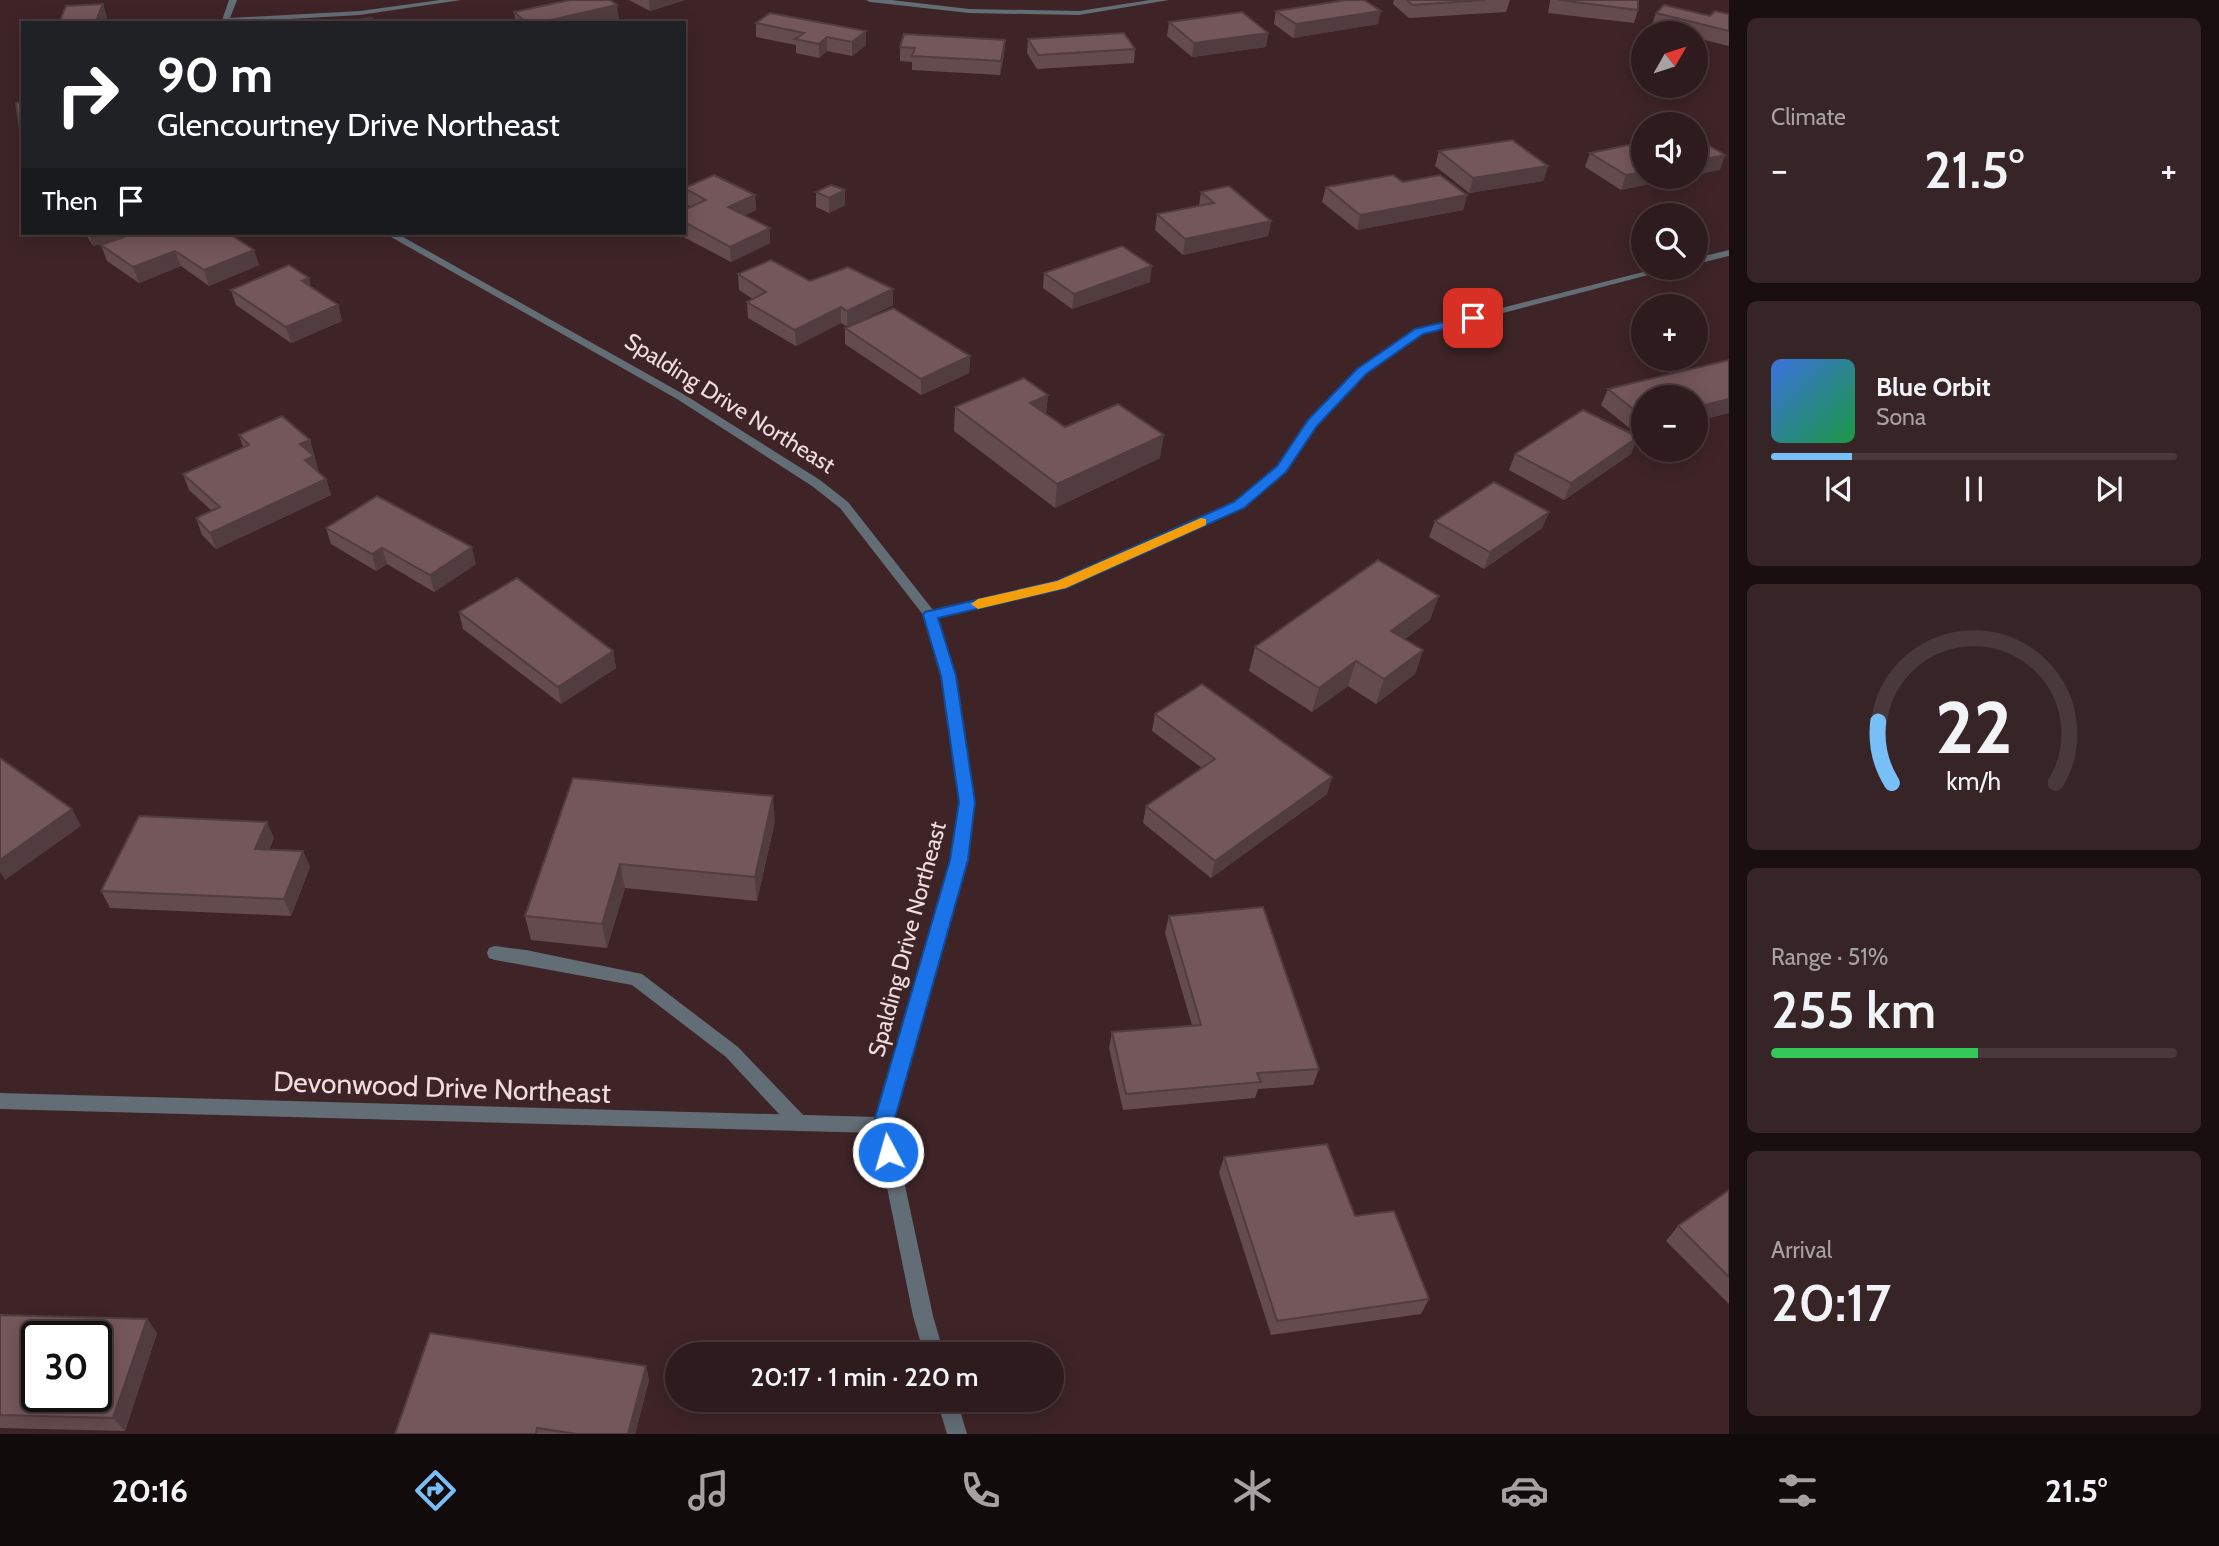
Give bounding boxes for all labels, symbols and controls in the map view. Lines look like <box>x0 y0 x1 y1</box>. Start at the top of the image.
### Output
north arrow <box>1631 21 1708 98</box>
map controls <box>1631 21 1708 462</box>
text: 90 m <box>157 45 273 104</box>
icon: right <box>42 49 133 140</box>
text: Climate <box>1771 103 1846 131</box>
text: Glencourtney Drive Northeast <box>157 105 560 144</box>
button: sound <box>1631 112 1708 189</box>
text: 21.5° <box>1924 138 2024 201</box>
text: − <box>1771 146 1788 193</box>
text: + <box>2160 146 2177 193</box>
icon: arrive <box>112 182 150 220</box>
text: Then <box>42 185 98 217</box>
button: search <box>1631 203 1708 280</box>
pin <box>1443 288 1503 348</box>
button: + <box>1631 294 1708 371</box>
icon: arrive <box>1454 299 1492 337</box>
street label: Spalding Drive Northeast <box>620 327 840 479</box>
text: Blue Orbit <box>1876 371 1991 403</box>
button: − <box>1631 385 1708 462</box>
text: Sona <box>1876 403 1926 431</box>
icon: previous <box>1820 470 1858 508</box>
icon: pause <box>1955 470 1993 508</box>
icon: next <box>2090 470 2128 508</box>
text: 22 <box>1935 683 2013 771</box>
text: km/h <box>1947 766 2001 796</box>
street label: Spalding Drive Northeast <box>862 818 952 1060</box>
text: Range · 51% <box>1771 943 1888 971</box>
text: 255 km <box>1771 978 1936 1041</box>
street label: Devonwood Drive Northeast <box>273 1064 611 1110</box>
position arrow <box>851 1115 925 1189</box>
text: Arrival <box>1771 1236 1832 1264</box>
text: 20:17 <box>1771 1271 1891 1334</box>
speed limit sign: 30 <box>21 1321 112 1412</box>
text: 20:17 · 1 min · 220 m <box>751 1361 978 1393</box>
icon: directions <box>411 1466 460 1515</box>
icon: music <box>684 1466 733 1515</box>
icon: phone <box>956 1466 1005 1515</box>
icon: climate <box>1228 1466 1277 1515</box>
icon: car <box>1500 1466 1549 1515</box>
icon: filters <box>1773 1466 1822 1515</box>
text: 20:16 <box>112 1471 188 1510</box>
text: 21.5° <box>2045 1471 2107 1510</box>

